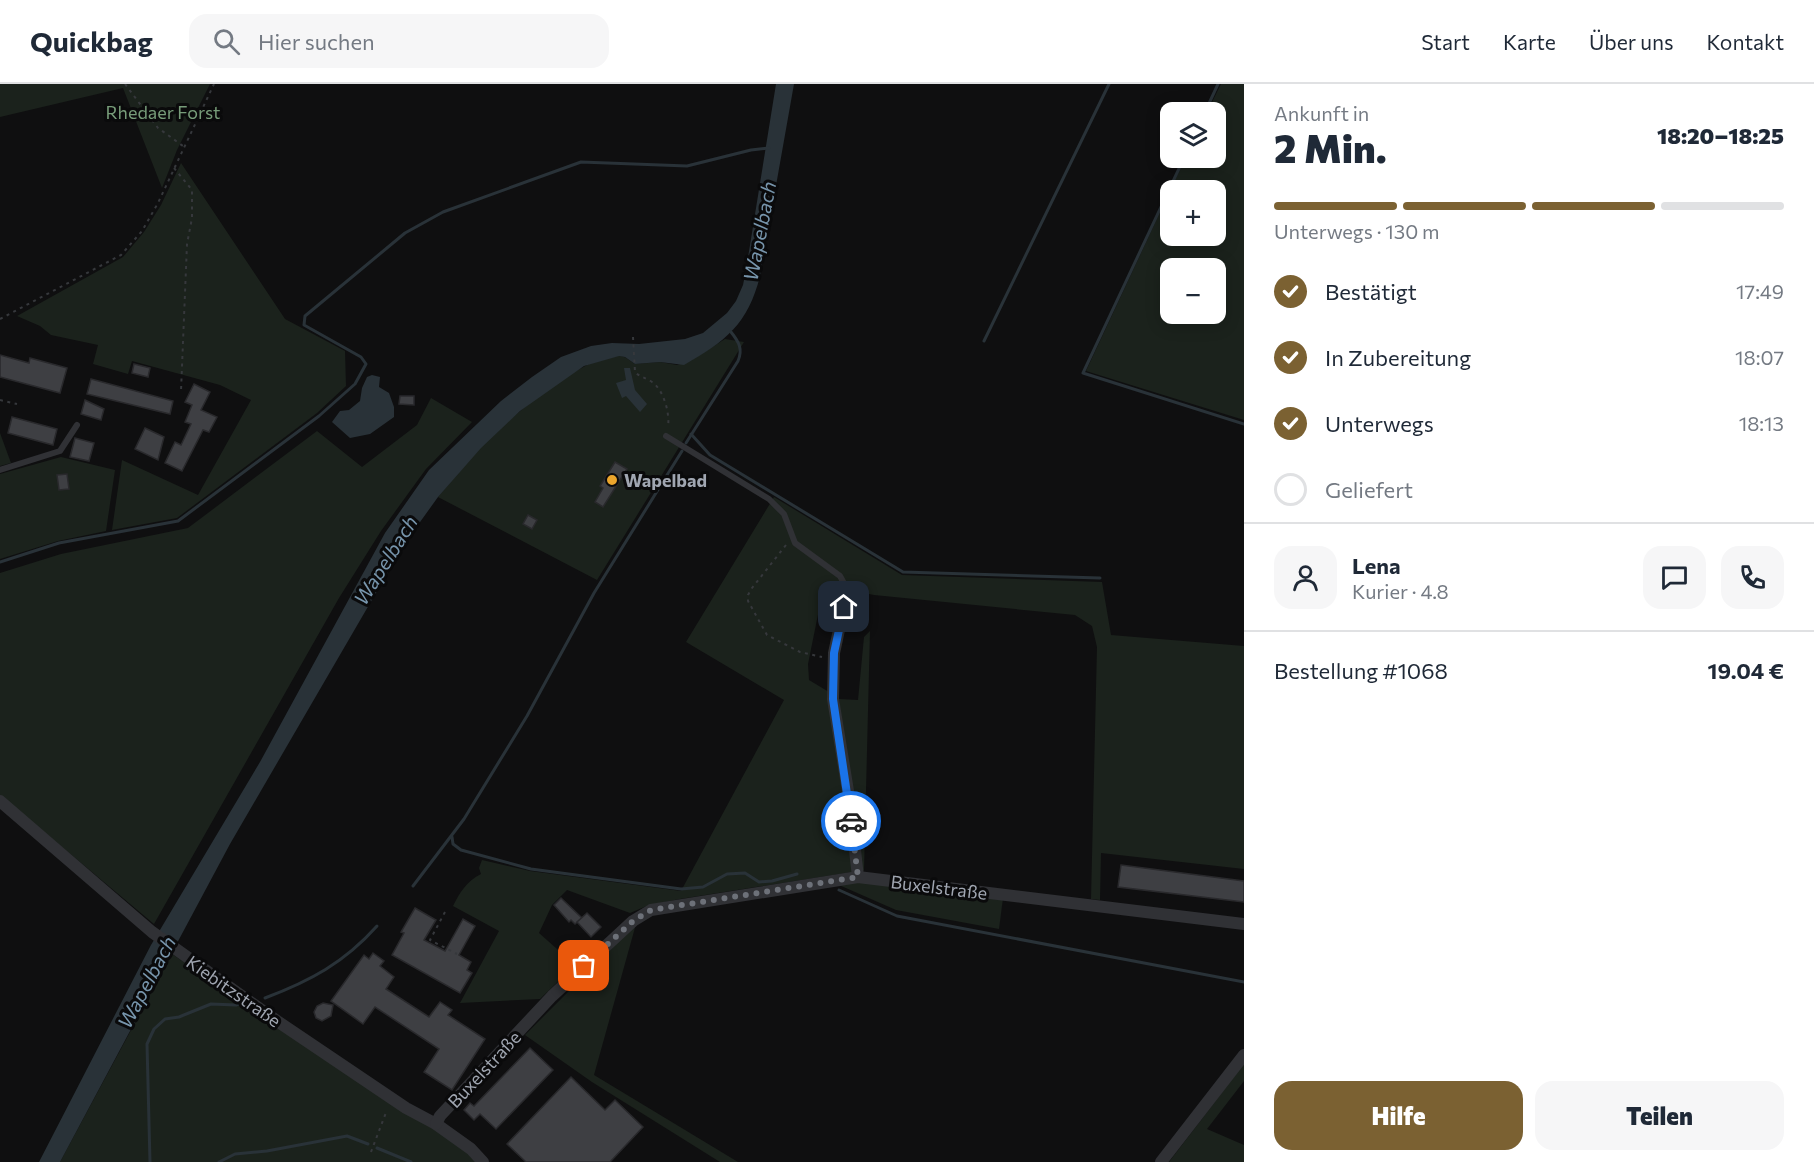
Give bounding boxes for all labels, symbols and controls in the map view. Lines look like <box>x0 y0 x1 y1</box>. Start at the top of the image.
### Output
search box <box>189 14 609 68</box>
text: Quickbag <box>30 24 153 58</box>
icon: search <box>210 25 243 58</box>
text: Hier suchen <box>258 28 375 55</box>
text: Start <box>1421 29 1470 54</box>
text: Karte <box>1503 29 1556 54</box>
text: Über uns <box>1589 29 1673 54</box>
text: Kontakt <box>1706 29 1784 54</box>
park label: Rhedaer Forst <box>106 101 220 123</box>
text: Ankunft in <box>1274 101 1369 125</box>
map controls <box>1160 102 1226 324</box>
button: layers <box>1160 102 1226 168</box>
text: 18:20–18:25 <box>1657 122 1784 149</box>
text: 2 Min. <box>1274 123 1387 171</box>
water label: Wapelbach <box>738 179 780 283</box>
button: + <box>1160 180 1226 246</box>
text: Unterwegs · 130 m <box>1274 219 1439 243</box>
button: − <box>1160 258 1226 324</box>
icon: check <box>1274 275 1307 308</box>
text: Bestätigt <box>1325 278 1417 305</box>
text: 17:49 <box>1736 279 1784 303</box>
icon: check <box>1274 341 1307 374</box>
text: In Zubereitung <box>1325 344 1471 371</box>
text: 18:07 <box>1735 345 1784 369</box>
icon: check <box>1274 407 1307 440</box>
text: Unterwegs <box>1325 410 1434 437</box>
text: 18:13 <box>1739 411 1784 435</box>
place label: Wapelbad <box>624 469 707 491</box>
marker: Wapelbad <box>605 473 619 487</box>
text: Geliefert <box>1325 476 1413 503</box>
water label: Wapelbach <box>348 511 422 609</box>
button: person <box>1274 546 1337 609</box>
button: chat <box>1643 546 1706 609</box>
button: phone <box>1721 546 1784 609</box>
text: Lena <box>1352 552 1401 579</box>
text: Kurier · 4.8 <box>1352 579 1449 603</box>
pin <box>818 581 869 632</box>
icon: home <box>827 590 860 623</box>
text: Bestellung #1068 <box>1274 657 1448 684</box>
text: 19.04 € <box>1707 657 1784 684</box>
courier <box>821 791 881 851</box>
icon: car <box>835 805 868 838</box>
street label: Buxelstraße <box>889 870 989 904</box>
water label: Wapelbach <box>112 932 180 1032</box>
pin <box>558 940 609 991</box>
icon: bag <box>567 949 600 982</box>
street label: Kiebitzstraße <box>183 950 285 1032</box>
street label: Buxelstraße <box>443 1026 525 1112</box>
button: Hilfe <box>1274 1081 1523 1150</box>
button: Teilen <box>1535 1081 1784 1150</box>

